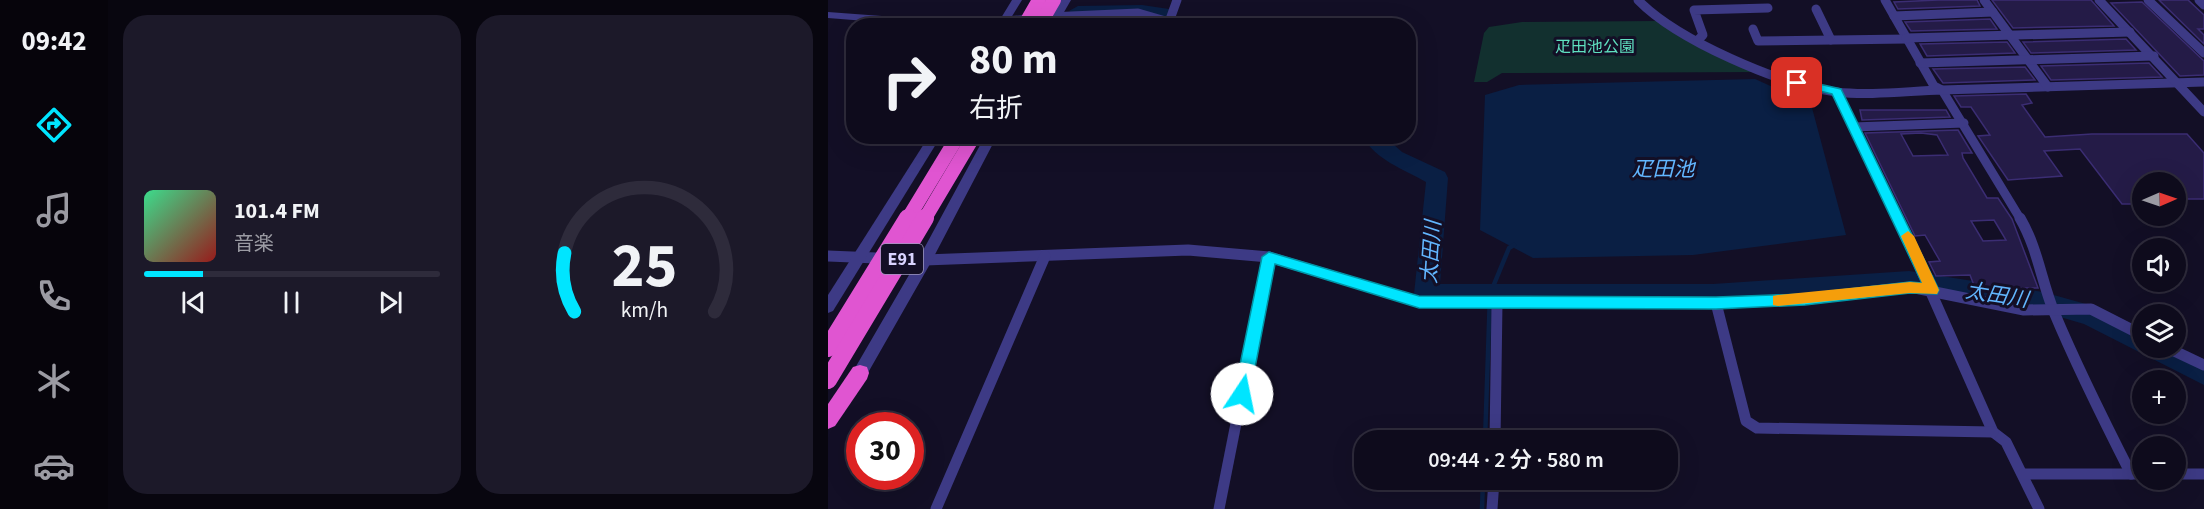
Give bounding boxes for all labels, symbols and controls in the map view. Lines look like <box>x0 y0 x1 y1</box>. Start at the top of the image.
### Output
text: 09:42 <box>21 22 87 61</box>
text: 80 m <box>969 30 1058 90</box>
park label: 疋田池公園 <box>1555 36 1635 58</box>
icon: right <box>870 42 948 120</box>
pin <box>1771 57 1822 108</box>
icon: arrive <box>1780 66 1813 99</box>
text: 右折 <box>969 89 1023 128</box>
icon: directions <box>33 104 75 146</box>
water label: 疋田池 <box>1632 154 1696 184</box>
north arrow <box>2132 172 2186 226</box>
map controls <box>2132 172 2186 490</box>
icon: music <box>33 189 75 231</box>
text: 101.4 FM <box>234 195 320 227</box>
water label: 太田川 <box>1414 218 1448 284</box>
text: 25 <box>611 222 677 311</box>
text: 音楽 <box>234 230 274 258</box>
button: sound <box>2132 238 2186 292</box>
road number: E91 <box>881 244 923 274</box>
icon: phone <box>33 275 75 317</box>
water label: 太田川 <box>1964 275 2032 315</box>
icon: previous <box>177 286 210 319</box>
icon: pause <box>275 286 308 319</box>
icon: next <box>374 286 407 319</box>
text: km/h <box>620 295 668 326</box>
button: layers <box>2132 304 2186 358</box>
icon: climate <box>33 360 75 402</box>
position arrow <box>1210 362 1274 426</box>
button: + <box>2132 370 2186 424</box>
speed limit sign: 30 <box>846 412 924 490</box>
button: − <box>2132 436 2186 490</box>
text: 09:44 · 2 分 · 580 m <box>1428 444 1604 476</box>
icon: car <box>33 445 75 487</box>

